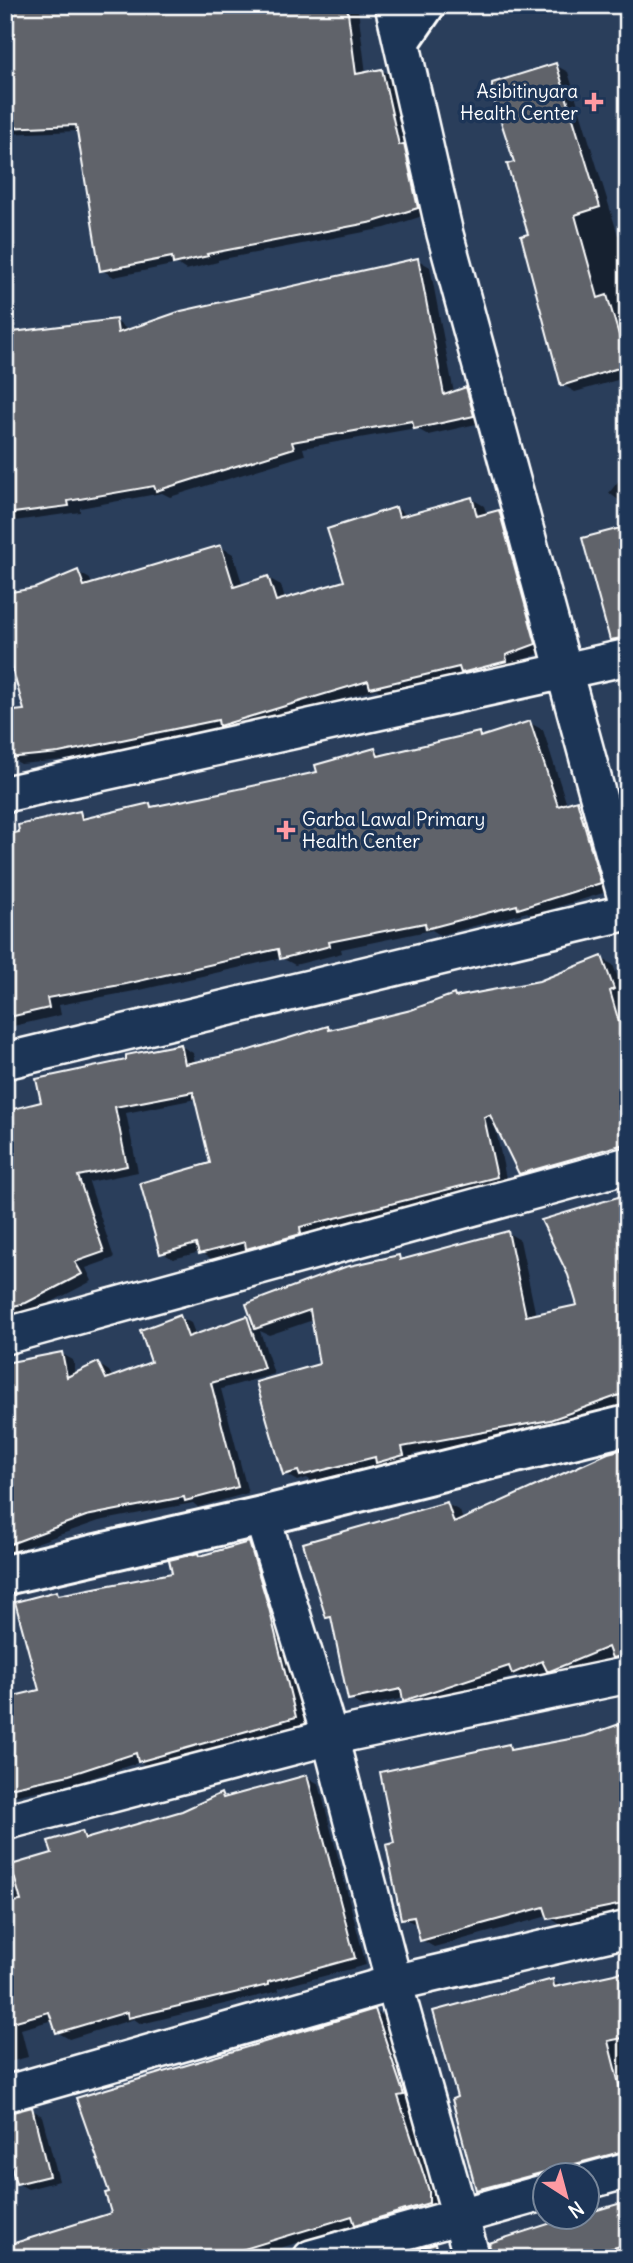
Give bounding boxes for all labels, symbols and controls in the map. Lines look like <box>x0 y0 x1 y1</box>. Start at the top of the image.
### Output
place label: Asibitinyara Health Center <box>460 79 578 125</box>
marker: Asibitinyara Health Center <box>584 92 604 112</box>
place label: Garba Lawal Primary Health Center <box>302 807 485 853</box>
marker: Garba Lawal Primary Health Center <box>276 820 296 840</box>
north arrow <box>532 2162 602 2232</box>
text: N <box>564 2196 588 2223</box>

